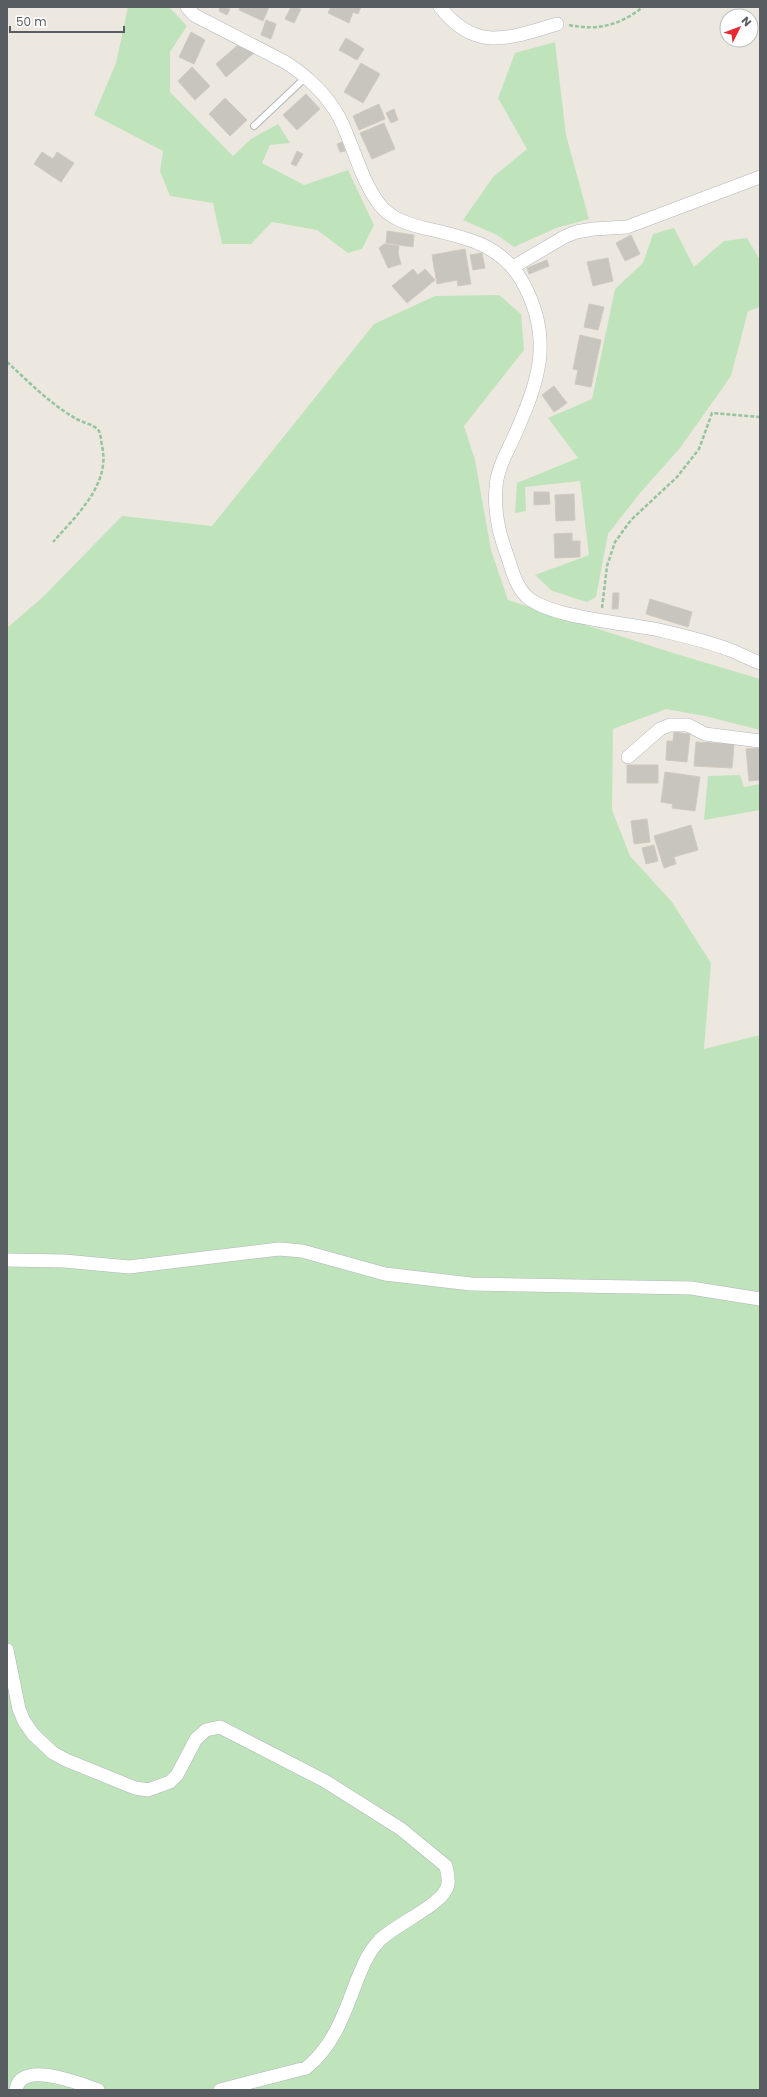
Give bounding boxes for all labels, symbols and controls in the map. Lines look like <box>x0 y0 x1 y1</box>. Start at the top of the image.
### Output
scale bar <box>10 8 124 34</box>
north arrow <box>719 8 759 48</box>
text: 50 m <box>16 13 47 30</box>
text: N <box>738 13 755 30</box>

